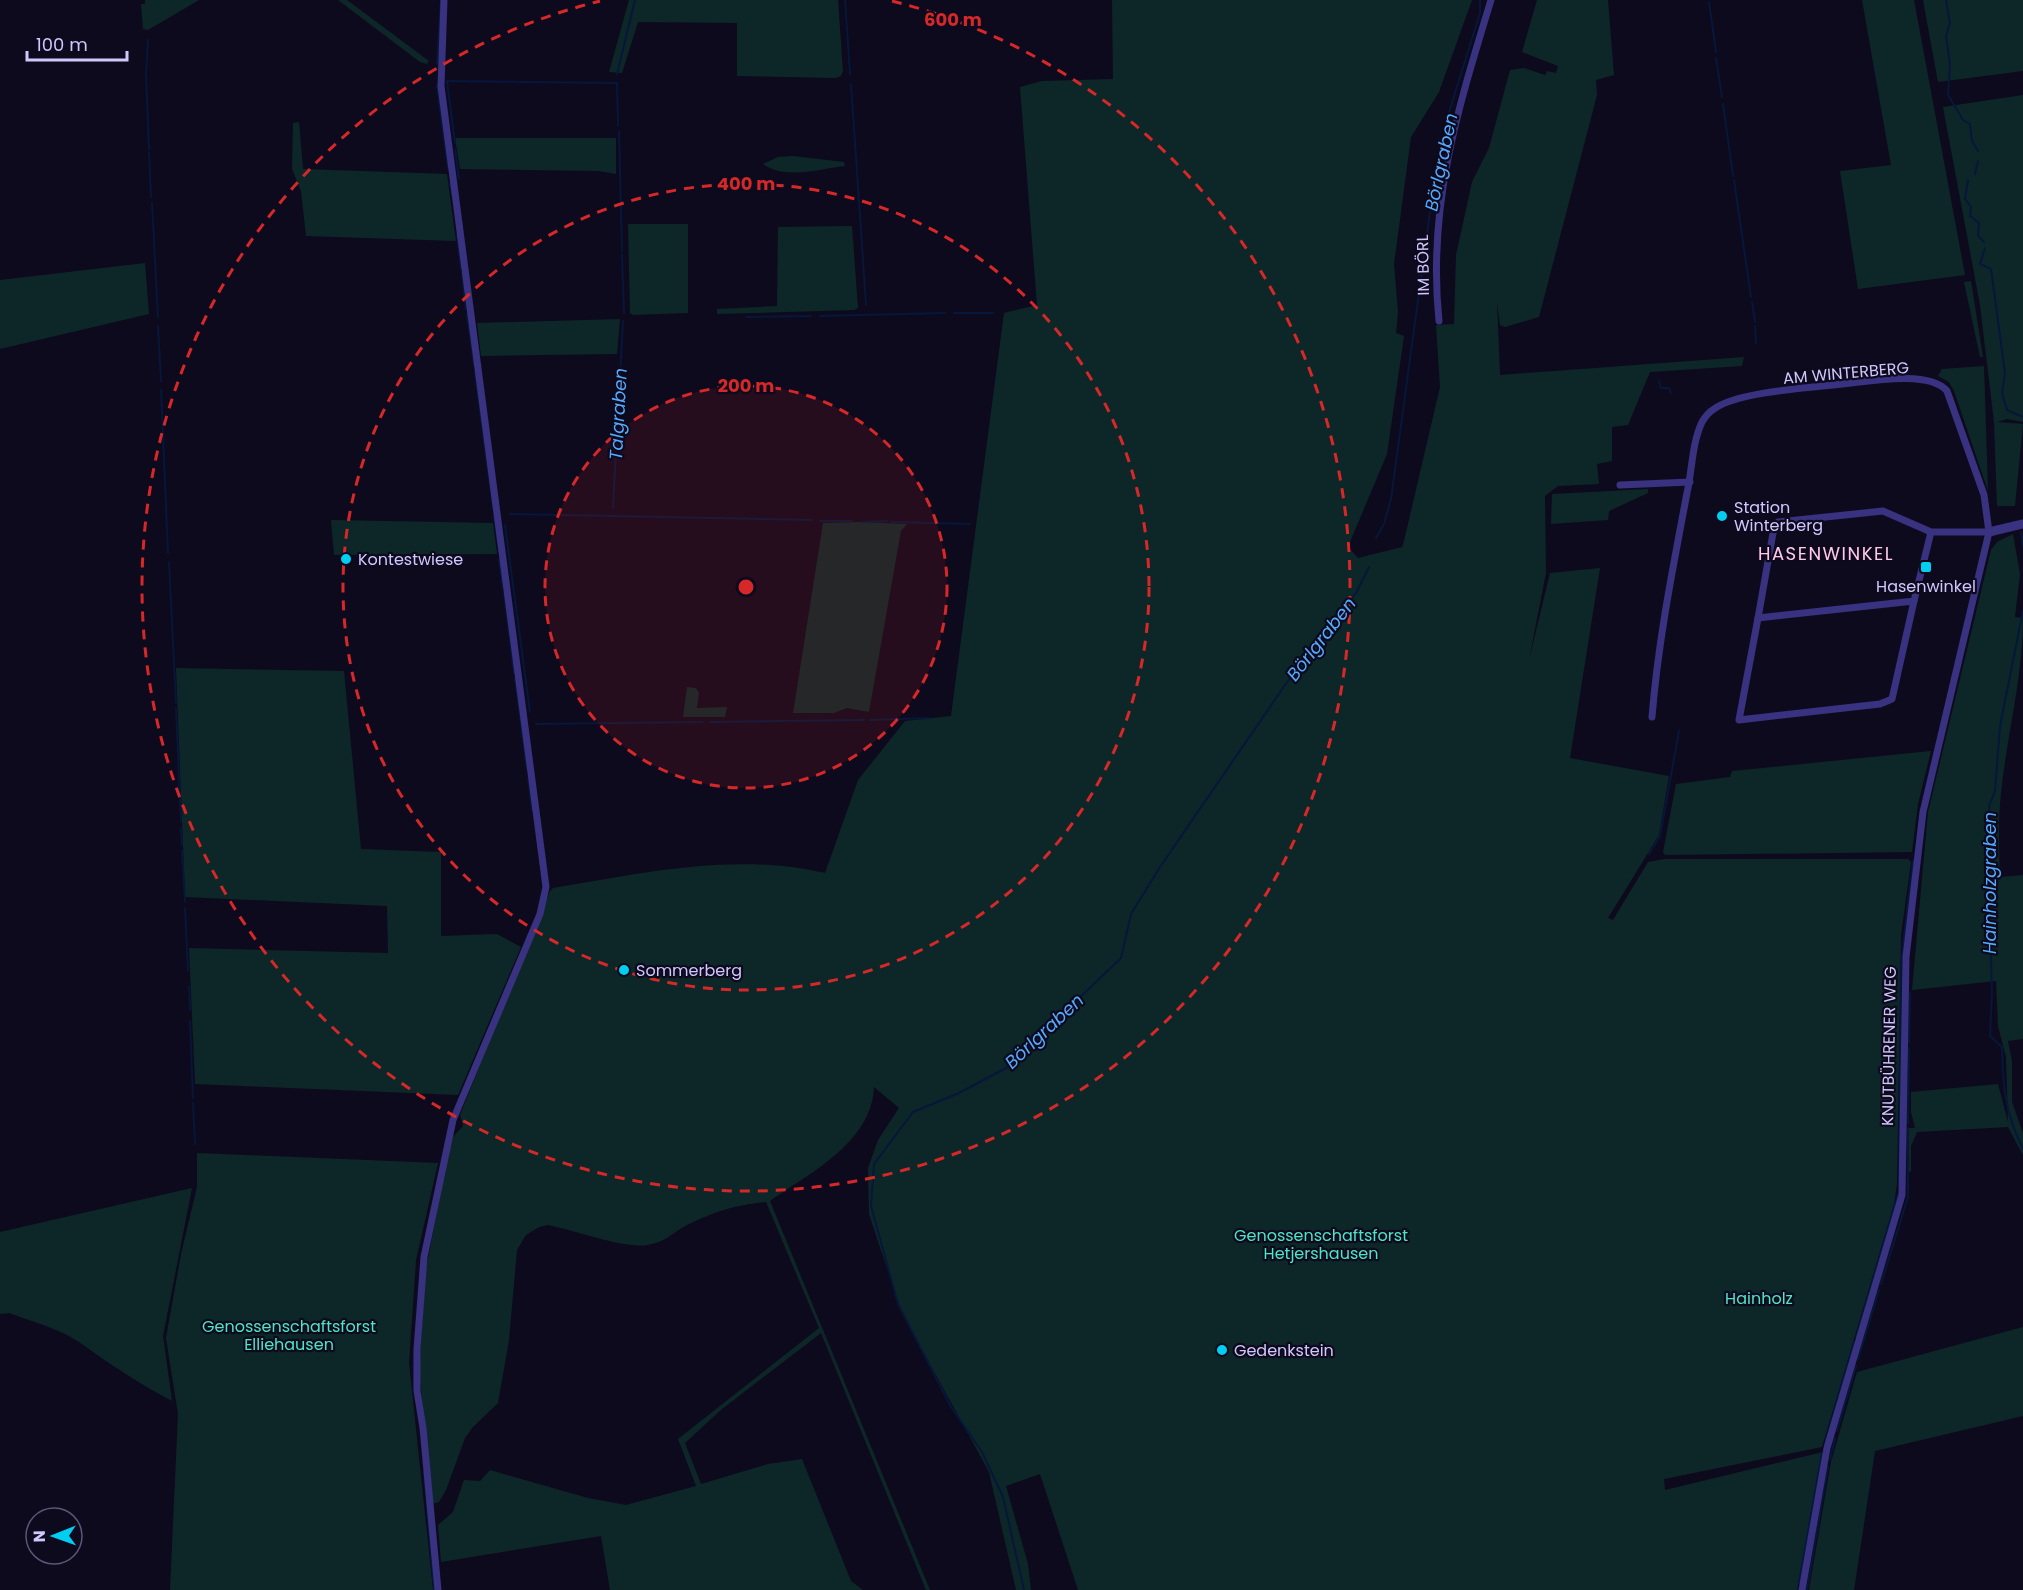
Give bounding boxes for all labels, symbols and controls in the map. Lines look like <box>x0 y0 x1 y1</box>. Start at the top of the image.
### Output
text: 600 m <box>924 7 982 32</box>
scale bar <box>27 24 128 62</box>
text: 100 m <box>36 32 88 57</box>
water label: Börlgraben <box>1418 111 1464 213</box>
text: 400 m <box>717 171 775 196</box>
street label: IM BÖRL <box>1411 234 1435 296</box>
street label: AM WINTERBERG <box>1782 356 1910 390</box>
water label: Talgraben <box>603 367 633 461</box>
text: 200 m <box>718 373 774 398</box>
place label: Station Winterberg <box>1734 496 1823 537</box>
marker: Station Winterberg <box>1715 509 1729 523</box>
district label: HASENWINKEL <box>1758 541 1894 566</box>
place label: Kontestwiese <box>358 548 463 571</box>
marker: Kontestwiese <box>339 552 353 566</box>
marker: Hasenwinkel <box>1919 560 1933 574</box>
place label: Hasenwinkel <box>1876 575 1976 598</box>
centre of rings <box>736 577 756 597</box>
water label: Börlgraben <box>1280 592 1362 686</box>
water label: Hainholzgraben <box>1977 812 2002 954</box>
place label: Sommerberg <box>636 959 742 982</box>
marker: Sommerberg <box>617 963 631 977</box>
street label: KNUTBÜHRENER WEG <box>1876 966 1902 1126</box>
water label: Börlgraben <box>999 988 1089 1074</box>
park label: Genossenschaftsforst Hetjershausen <box>1234 1224 1408 1265</box>
park label: Hainholz <box>1725 1287 1793 1310</box>
park label: Genossenschaftsforst Elliehausen <box>202 1315 376 1356</box>
place label: Gedenkstein <box>1234 1339 1334 1362</box>
marker: Gedenkstein <box>1215 1343 1229 1357</box>
north arrow <box>24 1506 84 1566</box>
text: N <box>28 1530 51 1542</box>

